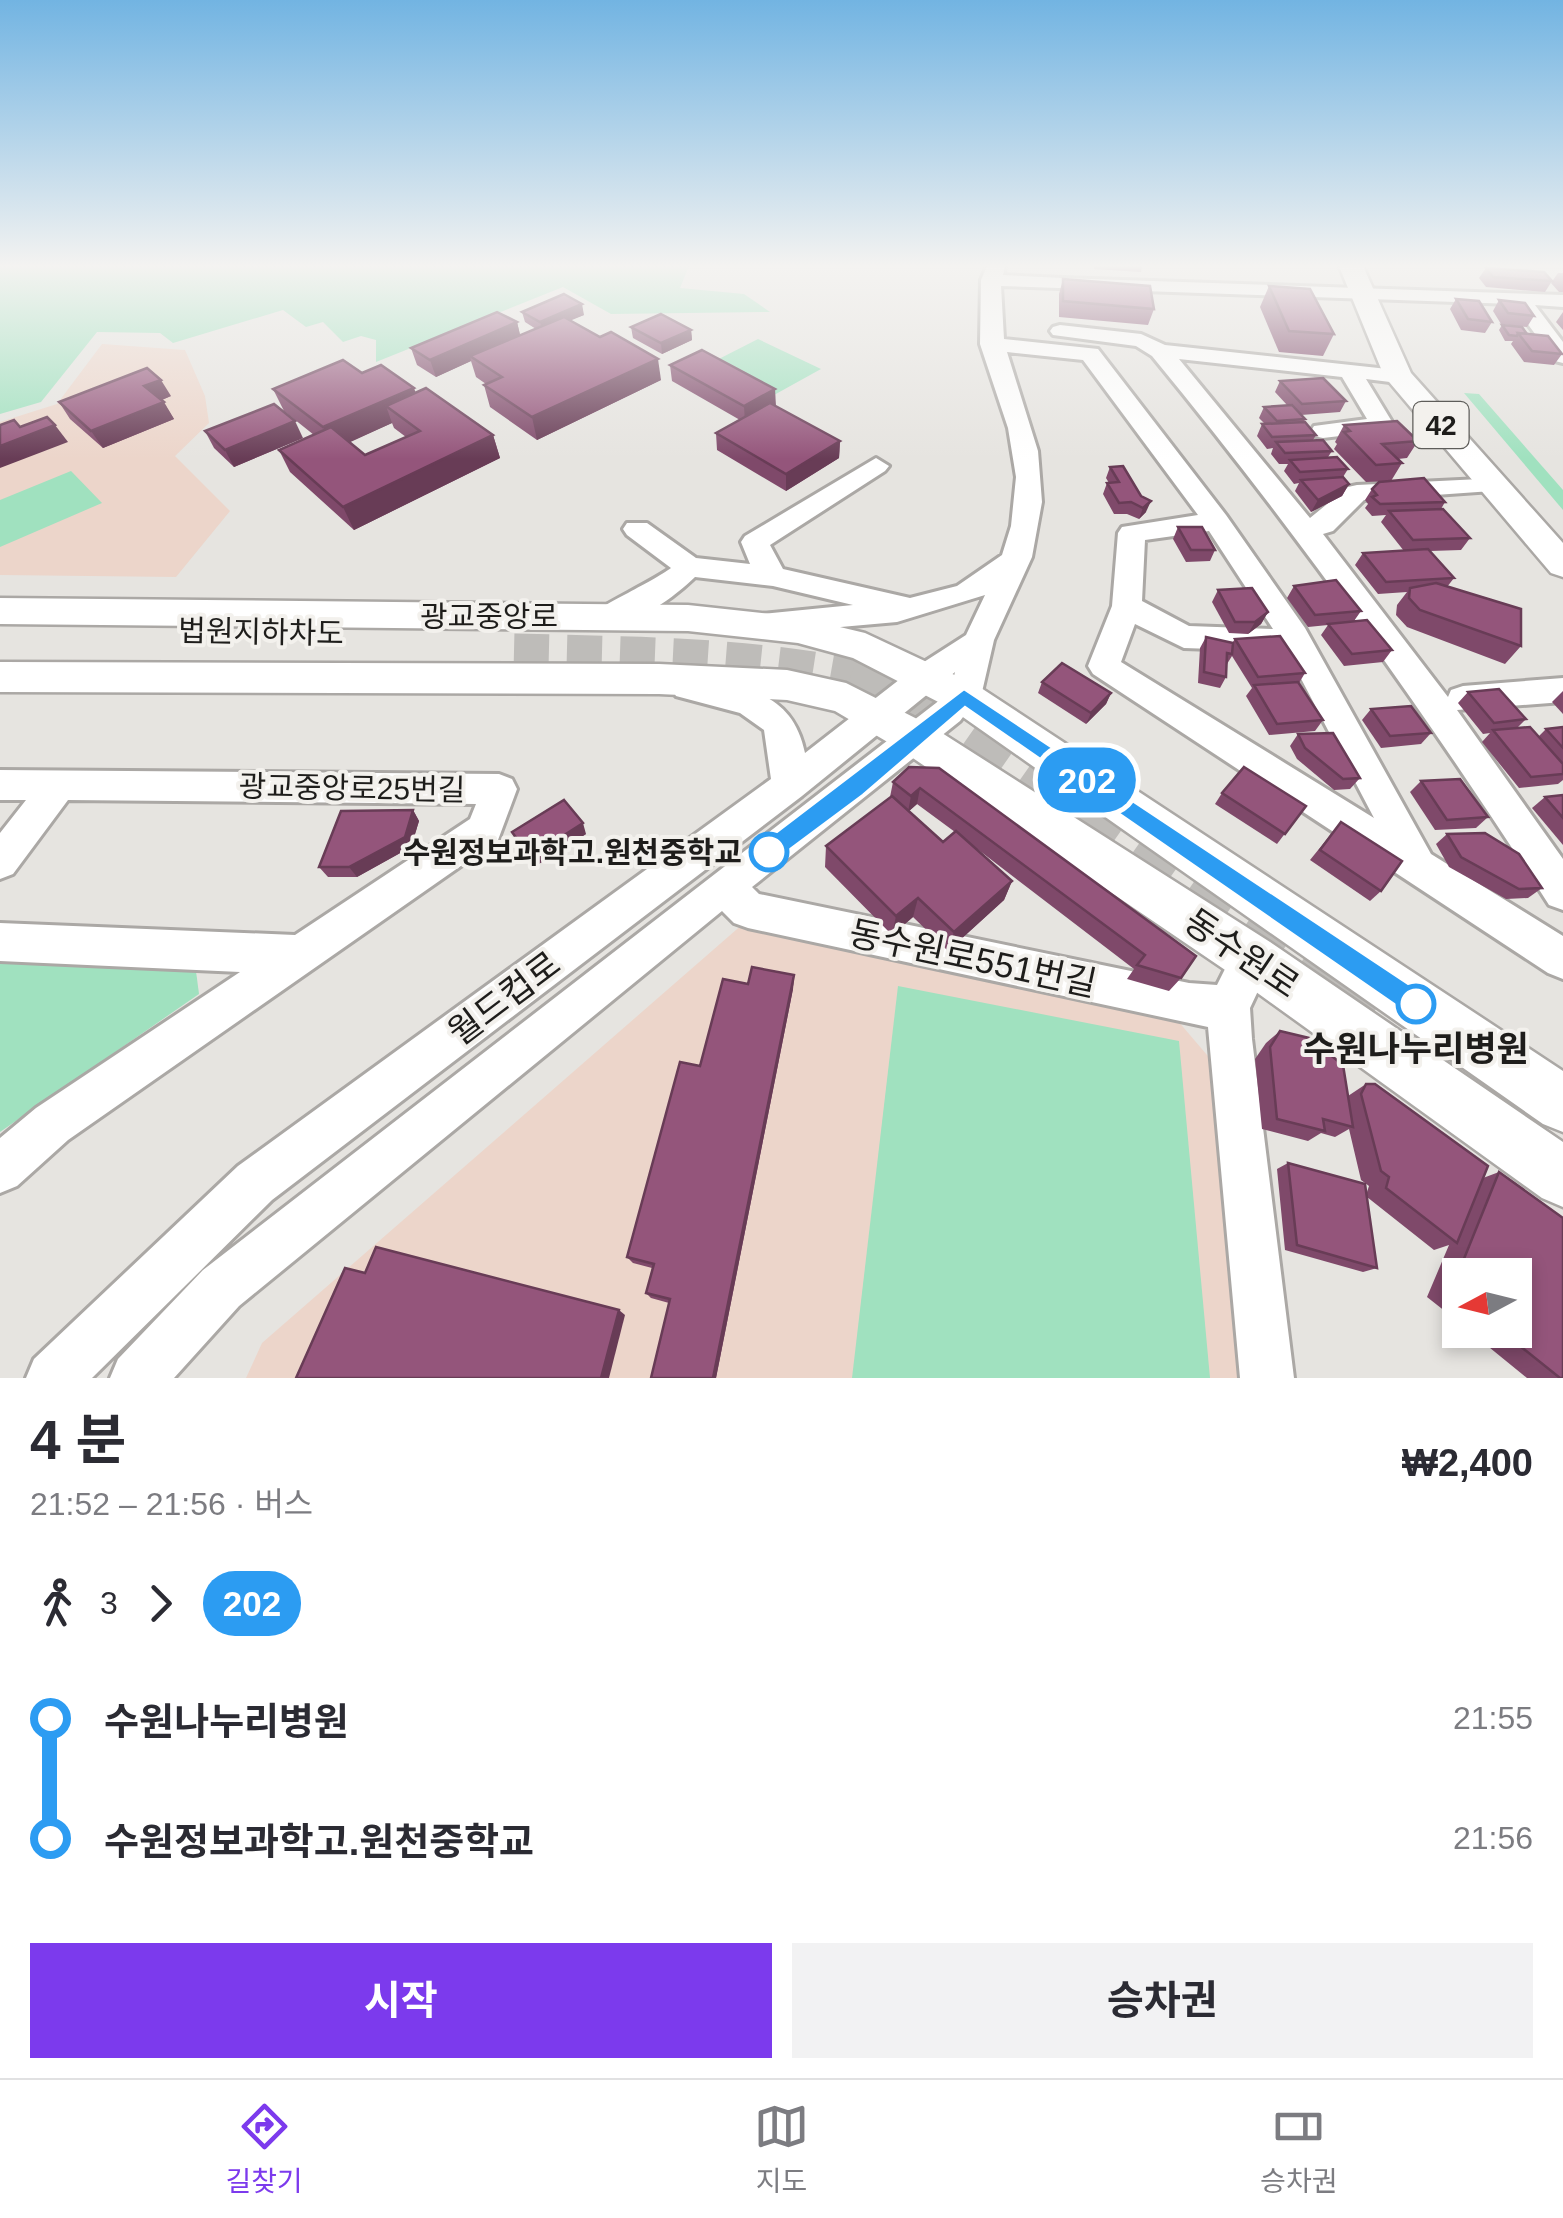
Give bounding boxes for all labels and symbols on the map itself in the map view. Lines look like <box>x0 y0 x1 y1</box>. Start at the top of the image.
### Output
road number: 42 <box>1414 402 1468 448</box>
street label: 광교중앙로 <box>420 600 558 633</box>
street label: 법원지하차도 <box>178 614 344 650</box>
line badge: 202 <box>1030 748 1144 812</box>
street label: 광교중앙로25번길 <box>238 770 466 806</box>
marker: 수원정보과학고.원천중학교 <box>750 833 788 871</box>
place label: 수원정보과학고.원천중학교 <box>402 836 742 869</box>
street label: 동수원로 <box>1178 901 1306 1005</box>
street label: 동수원로551번길 <box>846 913 1100 1003</box>
street label: 월드컵로 <box>441 944 567 1052</box>
marker: 수원나누리병원 <box>1397 985 1435 1023</box>
place label: 수원나누리병원 <box>1303 1029 1529 1068</box>
north arrow <box>1442 1258 1532 1348</box>

